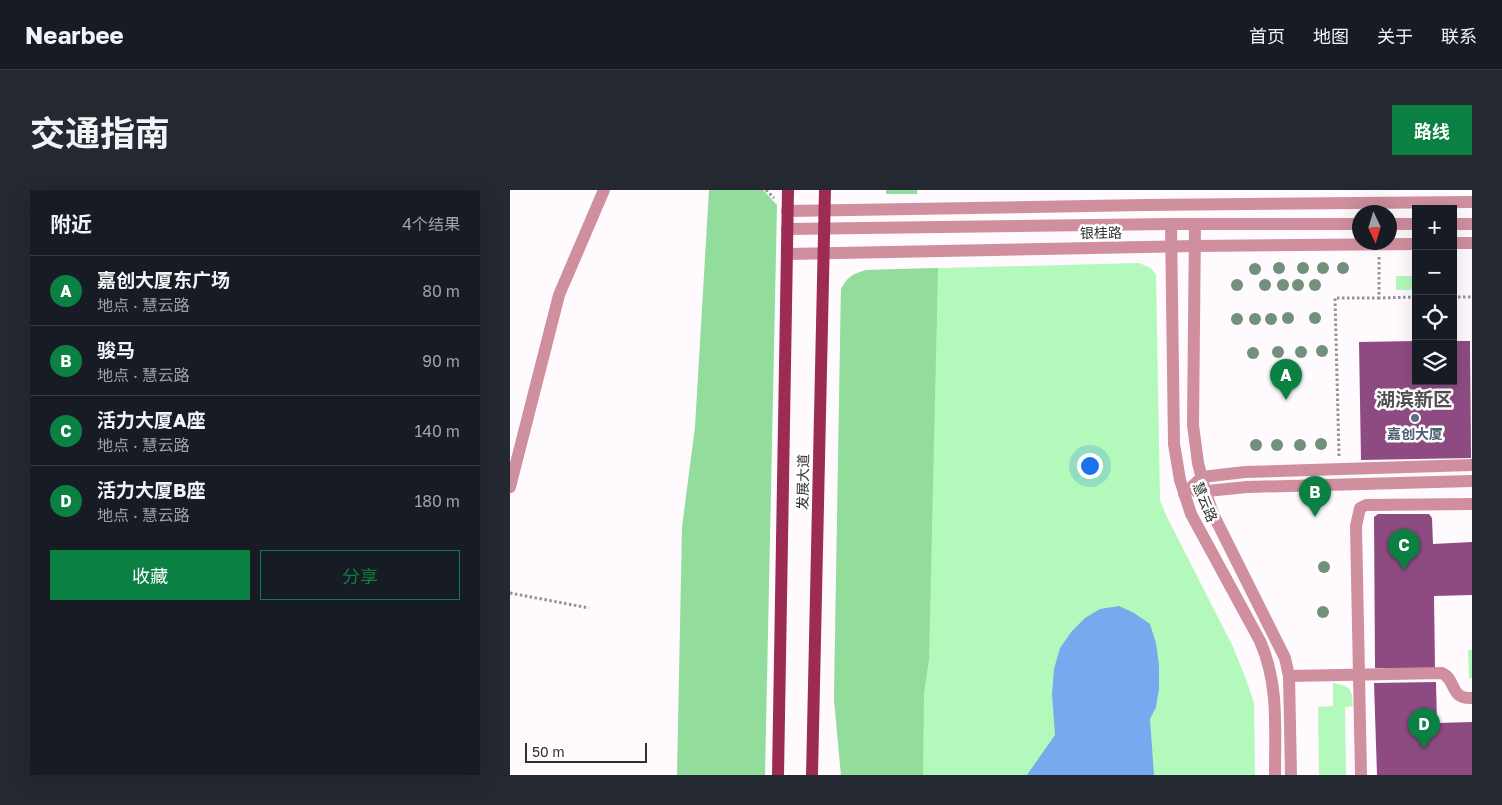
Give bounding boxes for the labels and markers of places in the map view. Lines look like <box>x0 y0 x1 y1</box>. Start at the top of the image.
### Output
pin: A <box>1270 359 1302 400</box>
marker: 嘉创大厦 <box>1409 412 1421 424</box>
place label: 嘉创大厦 <box>1387 425 1443 442</box>
pin: B <box>1299 476 1331 517</box>
pin: C <box>1388 529 1420 570</box>
pin: D <box>1408 708 1440 749</box>

